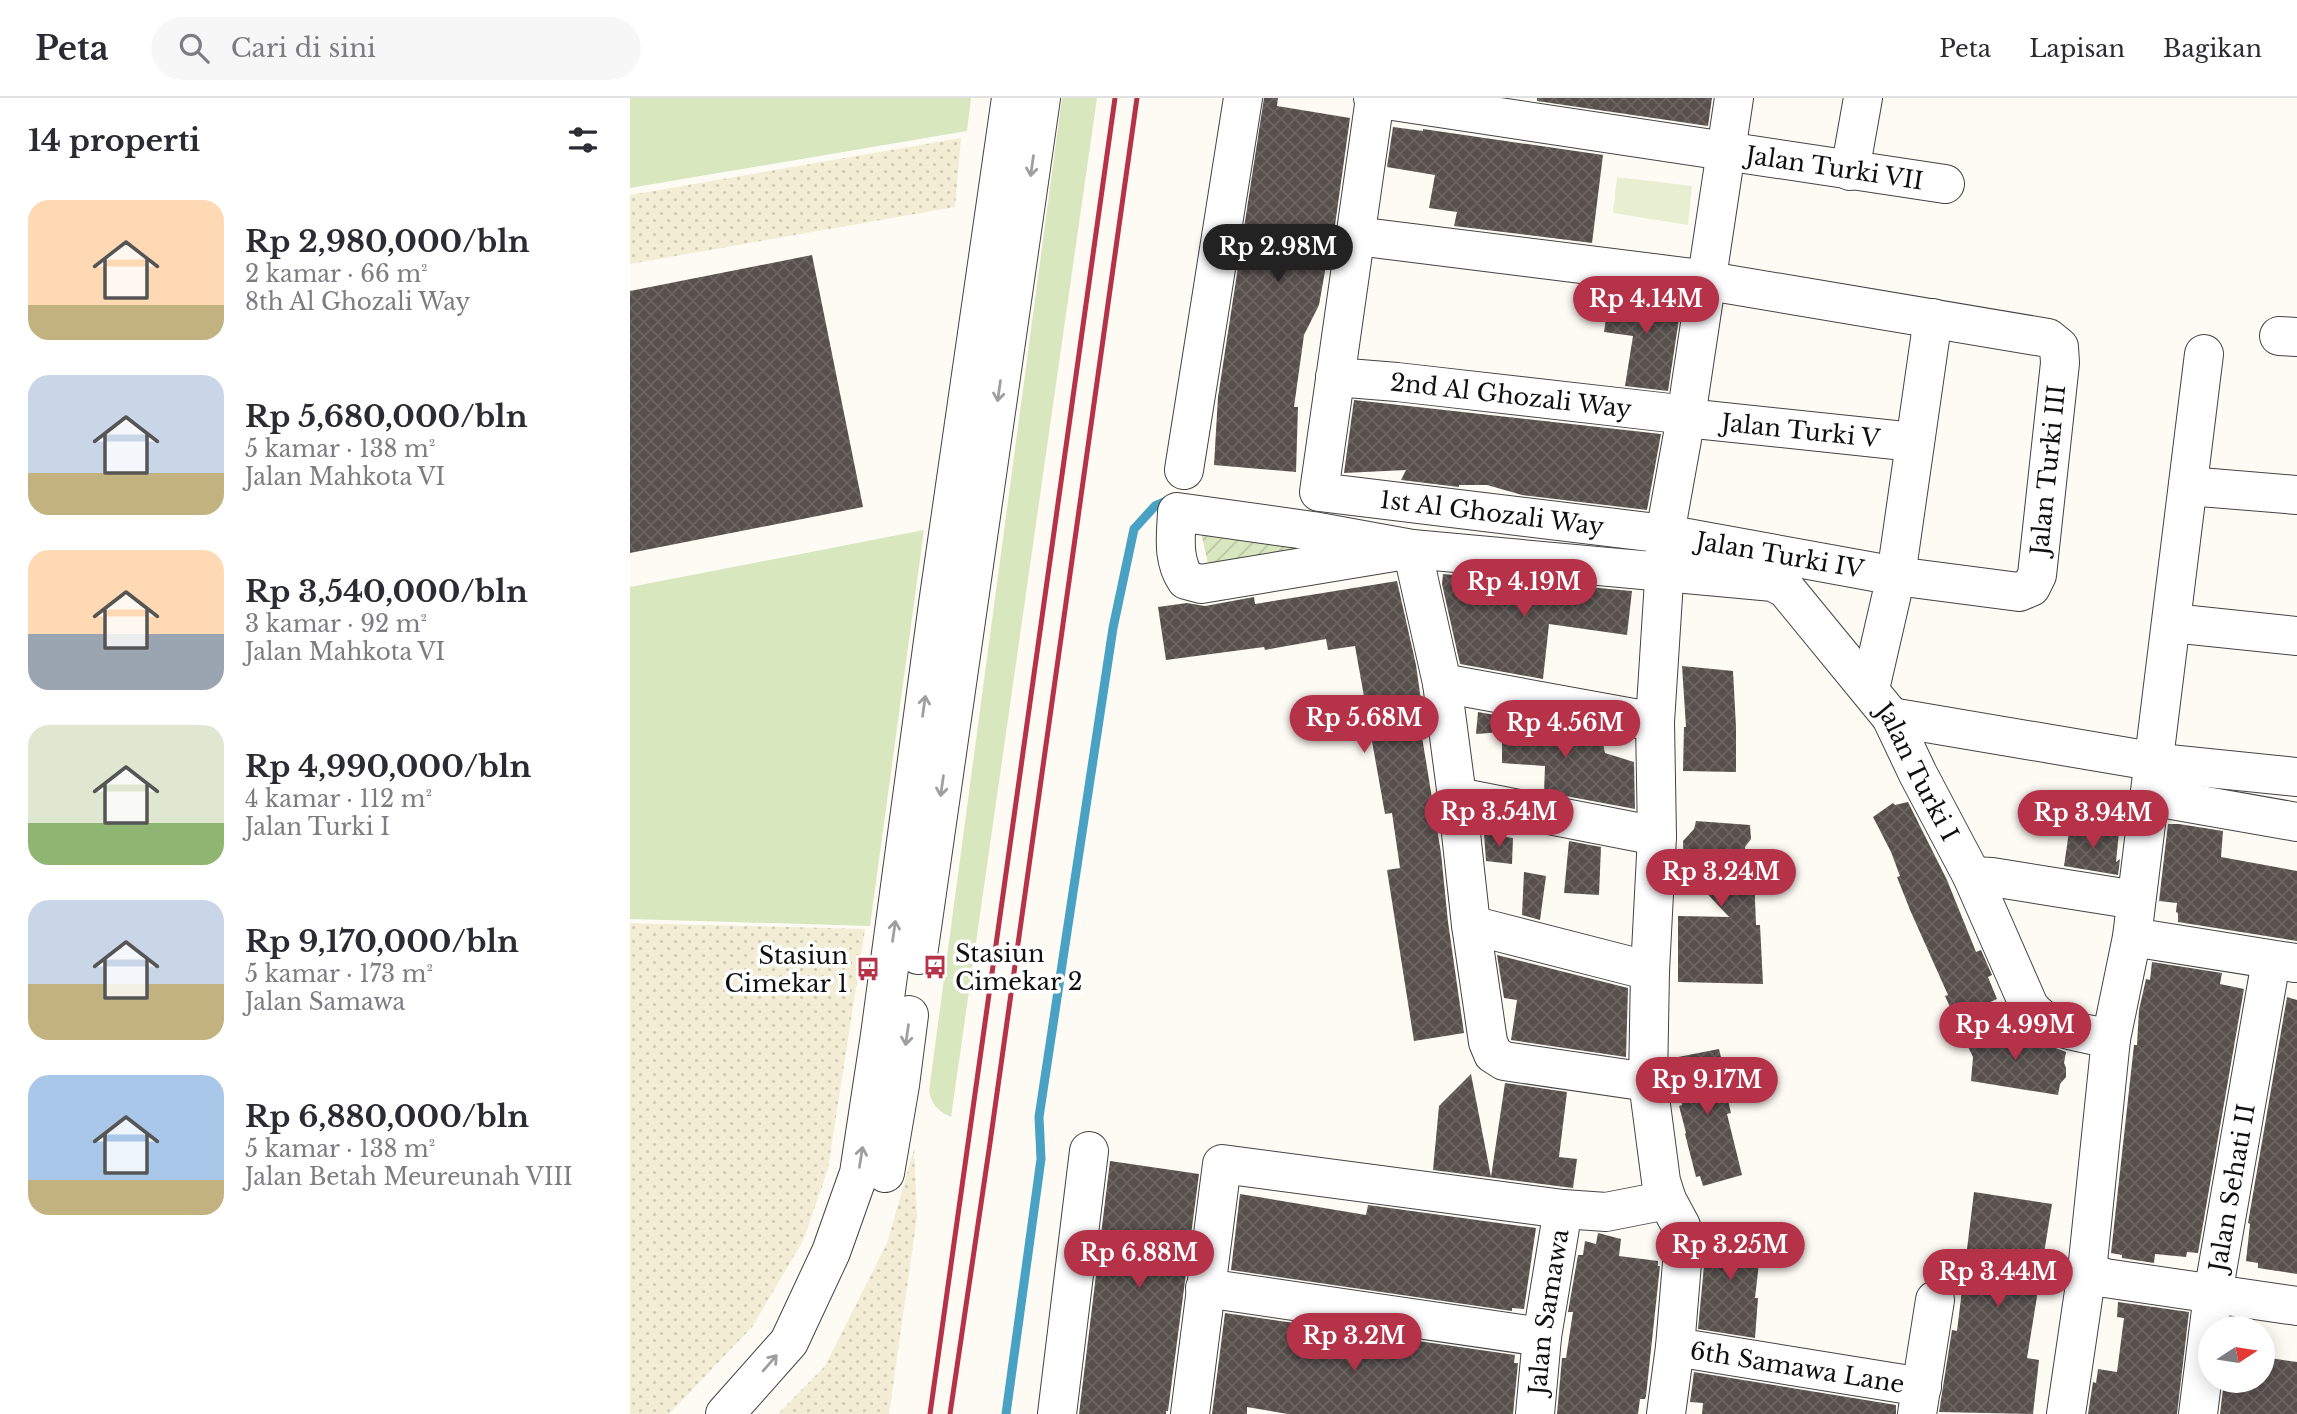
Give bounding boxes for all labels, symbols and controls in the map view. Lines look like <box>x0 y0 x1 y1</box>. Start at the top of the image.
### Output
search box <box>151 17 641 80</box>
text: Peta <box>35 28 109 69</box>
icon: search <box>175 29 213 67</box>
text: Cari di sini <box>231 32 376 64</box>
text: Peta <box>1939 34 1991 63</box>
text: Lapisan <box>2029 34 2125 63</box>
text: Bagikan <box>2163 34 2262 63</box>
icon: filters <box>564 121 602 159</box>
text: 14 properti <box>28 122 200 159</box>
street label: Jalan Turki VII <box>1741 139 1925 195</box>
one-way arrow <box>1025 154 1038 176</box>
text: Rp 2,980,000/bln <box>245 223 530 260</box>
pin: Rp 2.98M <box>1206 225 1350 284</box>
icon: home <box>84 228 168 312</box>
text: Rp 2.98M <box>1219 233 1337 261</box>
text: 2 kamar · 66 m² <box>245 260 428 288</box>
pin: Rp 4.14M <box>1574 276 1718 336</box>
text: Rp 4.14M <box>1589 285 1703 313</box>
text: 8th Al Ghozali Way <box>245 288 470 316</box>
street label: 2nd Al Ghozali Way <box>1389 367 1634 423</box>
one-way arrow <box>992 379 1005 402</box>
street label: Jalan Turki III <box>2024 384 2071 559</box>
text: Rp 5,680,000/bln <box>245 398 528 435</box>
icon: home <box>84 403 168 487</box>
street label: Jalan Turki V <box>1717 407 1883 453</box>
text: 5 kamar · 138 m² <box>245 435 435 463</box>
text: Jalan Mahkota VI <box>245 463 445 491</box>
street label: 1st Al Ghozali Way <box>1378 485 1606 541</box>
street label: Jalan Turki IV <box>1691 525 1867 584</box>
pin: Rp 4.19M <box>1452 560 1596 619</box>
text: Rp 4.19M <box>1467 568 1581 596</box>
text: Rp 3,540,000/bln <box>245 573 528 610</box>
icon: home <box>84 578 168 662</box>
text: 3 kamar · 92 m² <box>245 610 427 638</box>
text: Jalan Mahkota VI <box>245 638 445 666</box>
street label: Jalan Turki I <box>1869 694 1965 846</box>
one-way arrow <box>918 695 931 718</box>
pin: Rp 5.68M <box>1292 696 1436 755</box>
pin: Rp 4.56M <box>1493 700 1637 760</box>
text: Rp 5.68M <box>1306 704 1422 732</box>
text: Rp 4.56M <box>1506 709 1624 737</box>
text: Rp 4,990,000/bln <box>245 748 531 785</box>
icon: home <box>84 753 168 837</box>
one-way arrow <box>935 774 948 796</box>
text: 4 kamar · 112 m² <box>245 785 432 813</box>
pin: Rp 3.54M <box>1427 790 1571 849</box>
pin: Rp 3.94M <box>2021 790 2165 850</box>
text: Rp 3.54M <box>1441 798 1557 826</box>
text: Rp 3.94M <box>2034 799 2152 827</box>
text: Jalan Turki I <box>245 813 390 841</box>
pin: Rp 3.24M <box>1649 850 1793 909</box>
text: Rp 3.24M <box>1662 858 1780 886</box>
one-way arrow <box>888 921 901 943</box>
text: Rp 9,170,000/bln <box>245 923 519 960</box>
icon: home <box>84 928 168 1012</box>
place label: Stasiun Cimekar 2 <box>955 939 1083 996</box>
place label: Stasiun Cimekar 1 <box>725 941 848 998</box>
bus stop icon: Stasiun Cimekar 2 <box>921 953 949 981</box>
bus stop icon: Stasiun Cimekar 1 <box>854 955 882 983</box>
text: 5 kamar · 173 m² <box>245 960 433 988</box>
text: Jalan Samawa <box>245 988 405 1016</box>
pin: Rp 4.99M <box>1943 1002 2087 1062</box>
text: Rp 4.99M <box>1955 1011 2075 1039</box>
one-way arrow <box>900 1023 913 1046</box>
pin: Rp 9.17M <box>1635 1058 1779 1117</box>
text: Rp 9.17M <box>1652 1066 1762 1094</box>
text: Rp 6,880,000/bln <box>245 1098 529 1135</box>
street label: Jalan Sehati II <box>2202 1101 2260 1277</box>
icon: home <box>84 1103 168 1187</box>
text: 5 kamar · 138 m² <box>245 1135 435 1163</box>
one-way arrow <box>855 1146 868 1168</box>
text: Jalan Betah Meureunah VIII <box>245 1163 573 1191</box>
pin: Rp 3.25M <box>1658 1222 1802 1282</box>
street label: Jalan Samawa <box>1522 1226 1574 1399</box>
pin: Rp 6.88M <box>1067 1230 1211 1290</box>
text: Rp 3.25M <box>1672 1231 1788 1259</box>
text: Rp 6.88M <box>1080 1239 1198 1267</box>
pin: Rp 3.44M <box>1926 1250 2070 1309</box>
text: Rp 3.44M <box>1939 1258 2057 1286</box>
pin: Rp 3.2M <box>1289 1314 1419 1373</box>
north arrow <box>2198 1316 2275 1393</box>
map controls <box>2198 1316 2275 1393</box>
text: Rp 3.2M <box>1303 1322 1405 1350</box>
street label: 6th Samawa Lane <box>1688 1335 1907 1398</box>
one-way arrow <box>762 1355 779 1372</box>

